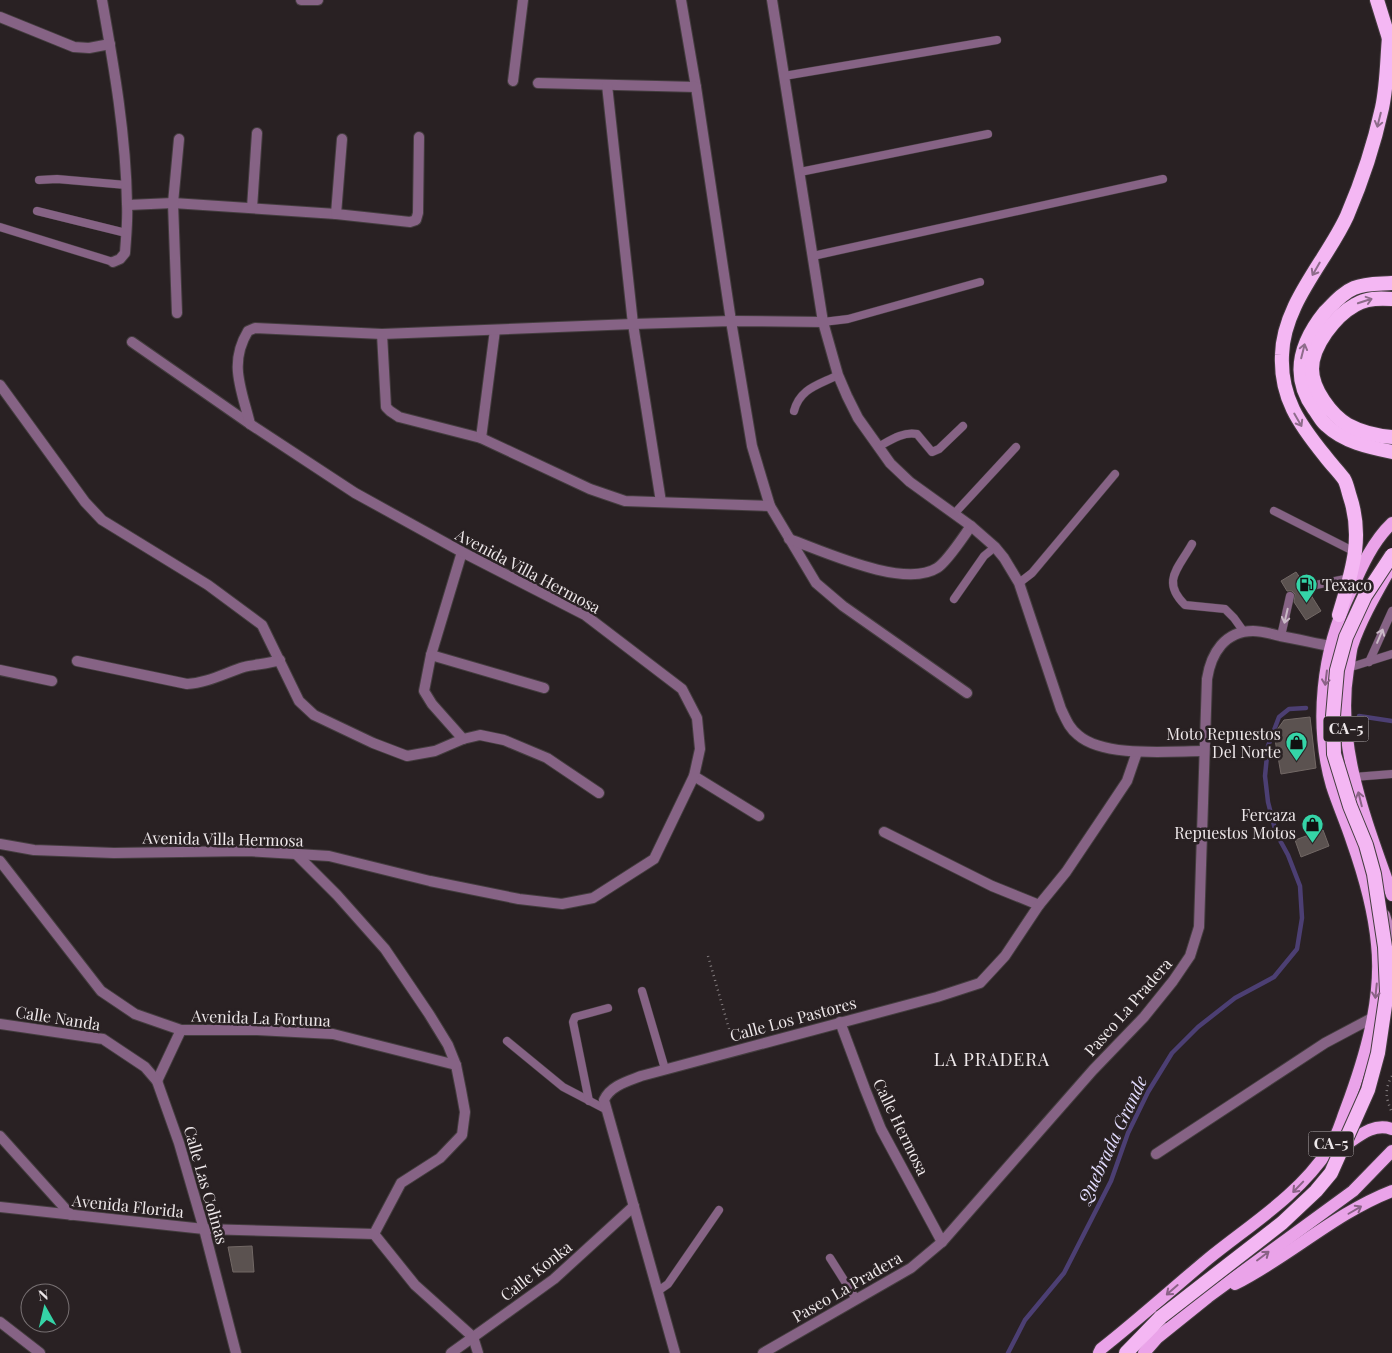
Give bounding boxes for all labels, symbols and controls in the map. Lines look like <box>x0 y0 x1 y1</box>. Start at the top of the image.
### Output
one-way arrow <box>1374 111 1383 127</box>
one-way arrow <box>1311 261 1321 275</box>
one-way arrow <box>1357 296 1373 306</box>
one-way arrow <box>1299 344 1308 360</box>
one-way arrow <box>1294 413 1304 427</box>
street label: Avenida Villa Hermosa <box>451 523 604 618</box>
fuel station icon: Texaco <box>1294 573 1318 604</box>
place label: Texaco <box>1322 574 1372 595</box>
one-way arrow <box>1281 608 1290 624</box>
one-way arrow <box>1375 629 1385 644</box>
one-way arrow <box>1321 670 1331 686</box>
road number: CA-5 <box>1324 716 1368 742</box>
place label: Moto Repuestos Del Norte <box>1166 723 1281 762</box>
shop icon: Moto Repuestos Del Norte <box>1285 731 1309 762</box>
one-way arrow <box>1355 792 1364 808</box>
place label: Fercaza Repuestos Motos <box>1174 804 1296 843</box>
shop icon: Fercaza Repuestos Motos <box>1300 812 1324 843</box>
street label: Avenida Villa Hermosa <box>141 827 304 850</box>
street label: Paseo La Pradera <box>1079 953 1176 1060</box>
one-way arrow <box>1371 983 1381 999</box>
street label: Calle Los Pastores <box>727 992 858 1046</box>
street label: Calle Nanda <box>14 1000 102 1035</box>
street label: Avenida La Fortuna <box>190 1005 331 1030</box>
district label: LA PRADERA <box>934 1047 1050 1071</box>
water label: Quebrada Grande <box>1071 1071 1152 1208</box>
street label: Calle Hermosa <box>869 1075 934 1179</box>
street label: Calle Las Colinas <box>180 1123 233 1246</box>
road number: CA-5 <box>1308 1132 1354 1156</box>
one-way arrow <box>1292 1181 1304 1193</box>
street label: Avenida Florida <box>70 1189 185 1222</box>
one-way arrow <box>1347 1204 1362 1214</box>
street label: Calle Konka <box>496 1236 576 1305</box>
street label: Paseo La Pradera <box>788 1247 905 1326</box>
one-way arrow <box>1256 1251 1270 1261</box>
north arrow <box>20 1283 70 1333</box>
one-way arrow <box>1166 1284 1179 1296</box>
text: N <box>37 1285 49 1305</box>

